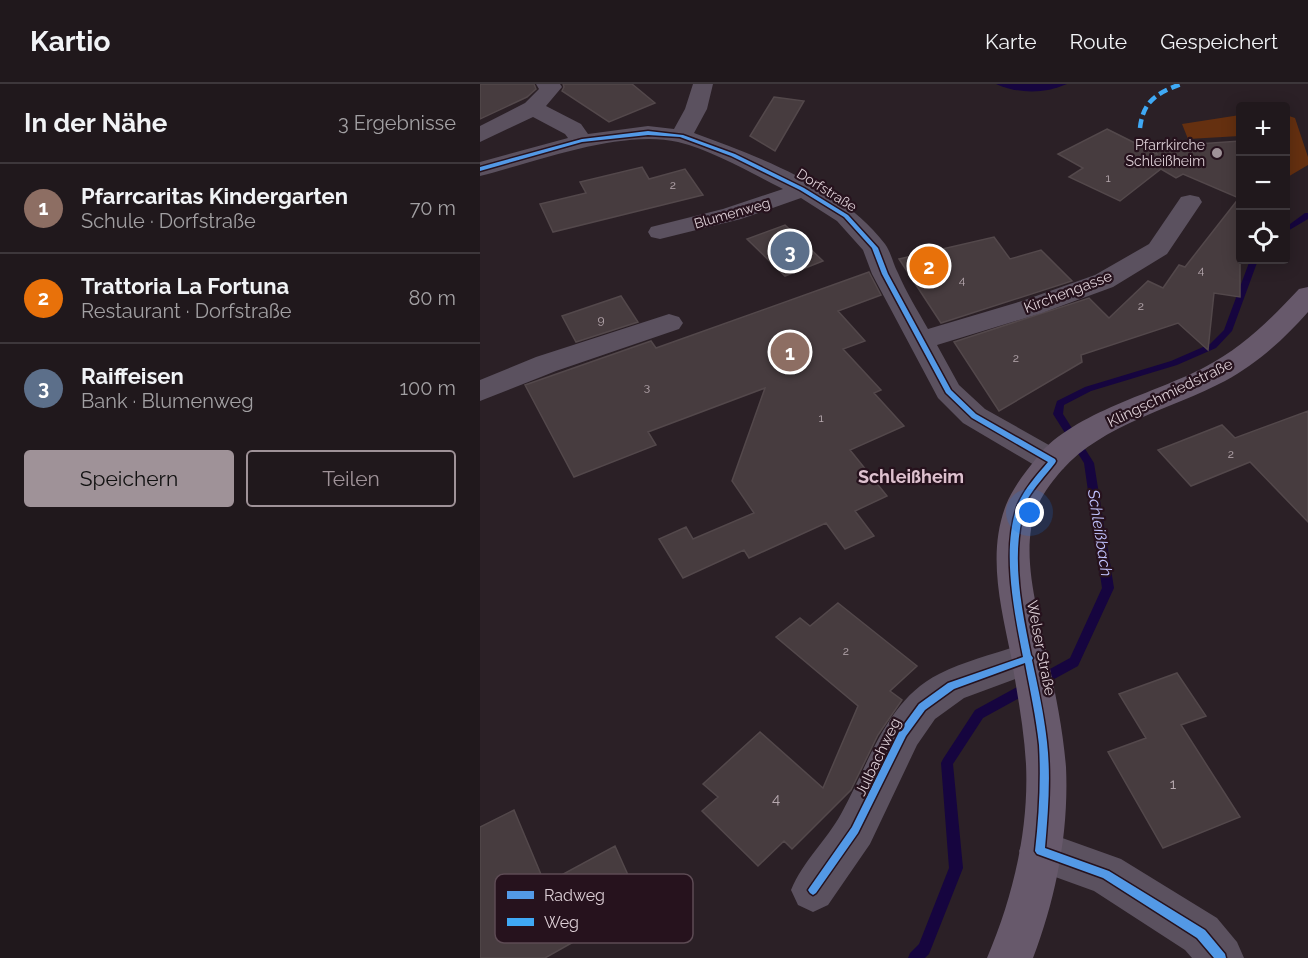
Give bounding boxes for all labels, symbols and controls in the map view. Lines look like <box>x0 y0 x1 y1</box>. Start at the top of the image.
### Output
text: Kartio <box>30 25 110 58</box>
text: Karte <box>985 29 1037 54</box>
text: Route <box>1070 29 1127 54</box>
text: Gespeichert <box>1160 29 1278 54</box>
map controls <box>1236 102 1290 264</box>
button: + <box>1236 102 1290 156</box>
text: In der Nähe <box>24 108 167 138</box>
text: 3 Ergebnisse <box>338 111 456 135</box>
place label: Pfarrkirche Schleißheim <box>1126 137 1205 169</box>
marker: Pfarrkirche Schleißheim <box>1210 146 1224 160</box>
button: − <box>1236 156 1290 210</box>
street label: Dorfstraße <box>794 165 860 215</box>
house number: 1 <box>1105 171 1111 185</box>
house number: 2 <box>670 178 676 192</box>
text: Pfarrcaritas Kindergarten <box>81 183 348 209</box>
street label: Blumenweg <box>692 194 772 232</box>
text: 1 <box>39 196 48 220</box>
text: 70 m <box>410 196 456 220</box>
text: Schule · Dorfstraße <box>81 209 256 233</box>
button: locate <box>1236 210 1290 264</box>
pin: 3 <box>770 228 810 274</box>
pin: 2 <box>910 244 948 288</box>
house number: 4 <box>1198 263 1205 277</box>
street label: Kirchengasse <box>1021 267 1115 317</box>
text: Trattoria La Fortuna <box>81 273 289 299</box>
house number: 4 <box>959 273 966 287</box>
text: 2 <box>38 286 49 310</box>
text: 80 m <box>408 286 456 310</box>
text: Restaurant · Dorfstraße <box>81 299 292 323</box>
house number: 2 <box>1138 299 1144 313</box>
house number: 9 <box>597 313 605 327</box>
pin: 1 <box>770 330 810 374</box>
house number: 2 <box>1013 351 1019 365</box>
street label: Klingschmiedstraße <box>1104 355 1236 431</box>
text: Raiffeisen <box>81 363 184 389</box>
text: 3 <box>38 376 49 400</box>
text: 100 m <box>399 376 456 400</box>
house number: 3 <box>644 380 650 394</box>
text: Bank · Blumenweg <box>81 389 254 413</box>
house number: 1 <box>818 411 824 425</box>
house number: 2 <box>1228 447 1234 461</box>
button: Speichern <box>24 450 234 507</box>
button: Teilen <box>246 450 456 507</box>
district label: Schleißheim <box>858 466 964 487</box>
water label: Schleißbach <box>1084 487 1116 578</box>
your location <box>1015 498 1044 527</box>
street label: Welser Straße <box>1023 599 1059 697</box>
house number: 2 <box>843 644 849 658</box>
street label: Julbachweg <box>851 715 905 799</box>
house number: 1 <box>1170 775 1177 793</box>
house number: 4 <box>772 790 780 808</box>
legend <box>495 874 693 943</box>
text: Radweg <box>544 886 605 905</box>
text: Weg <box>544 913 579 932</box>

